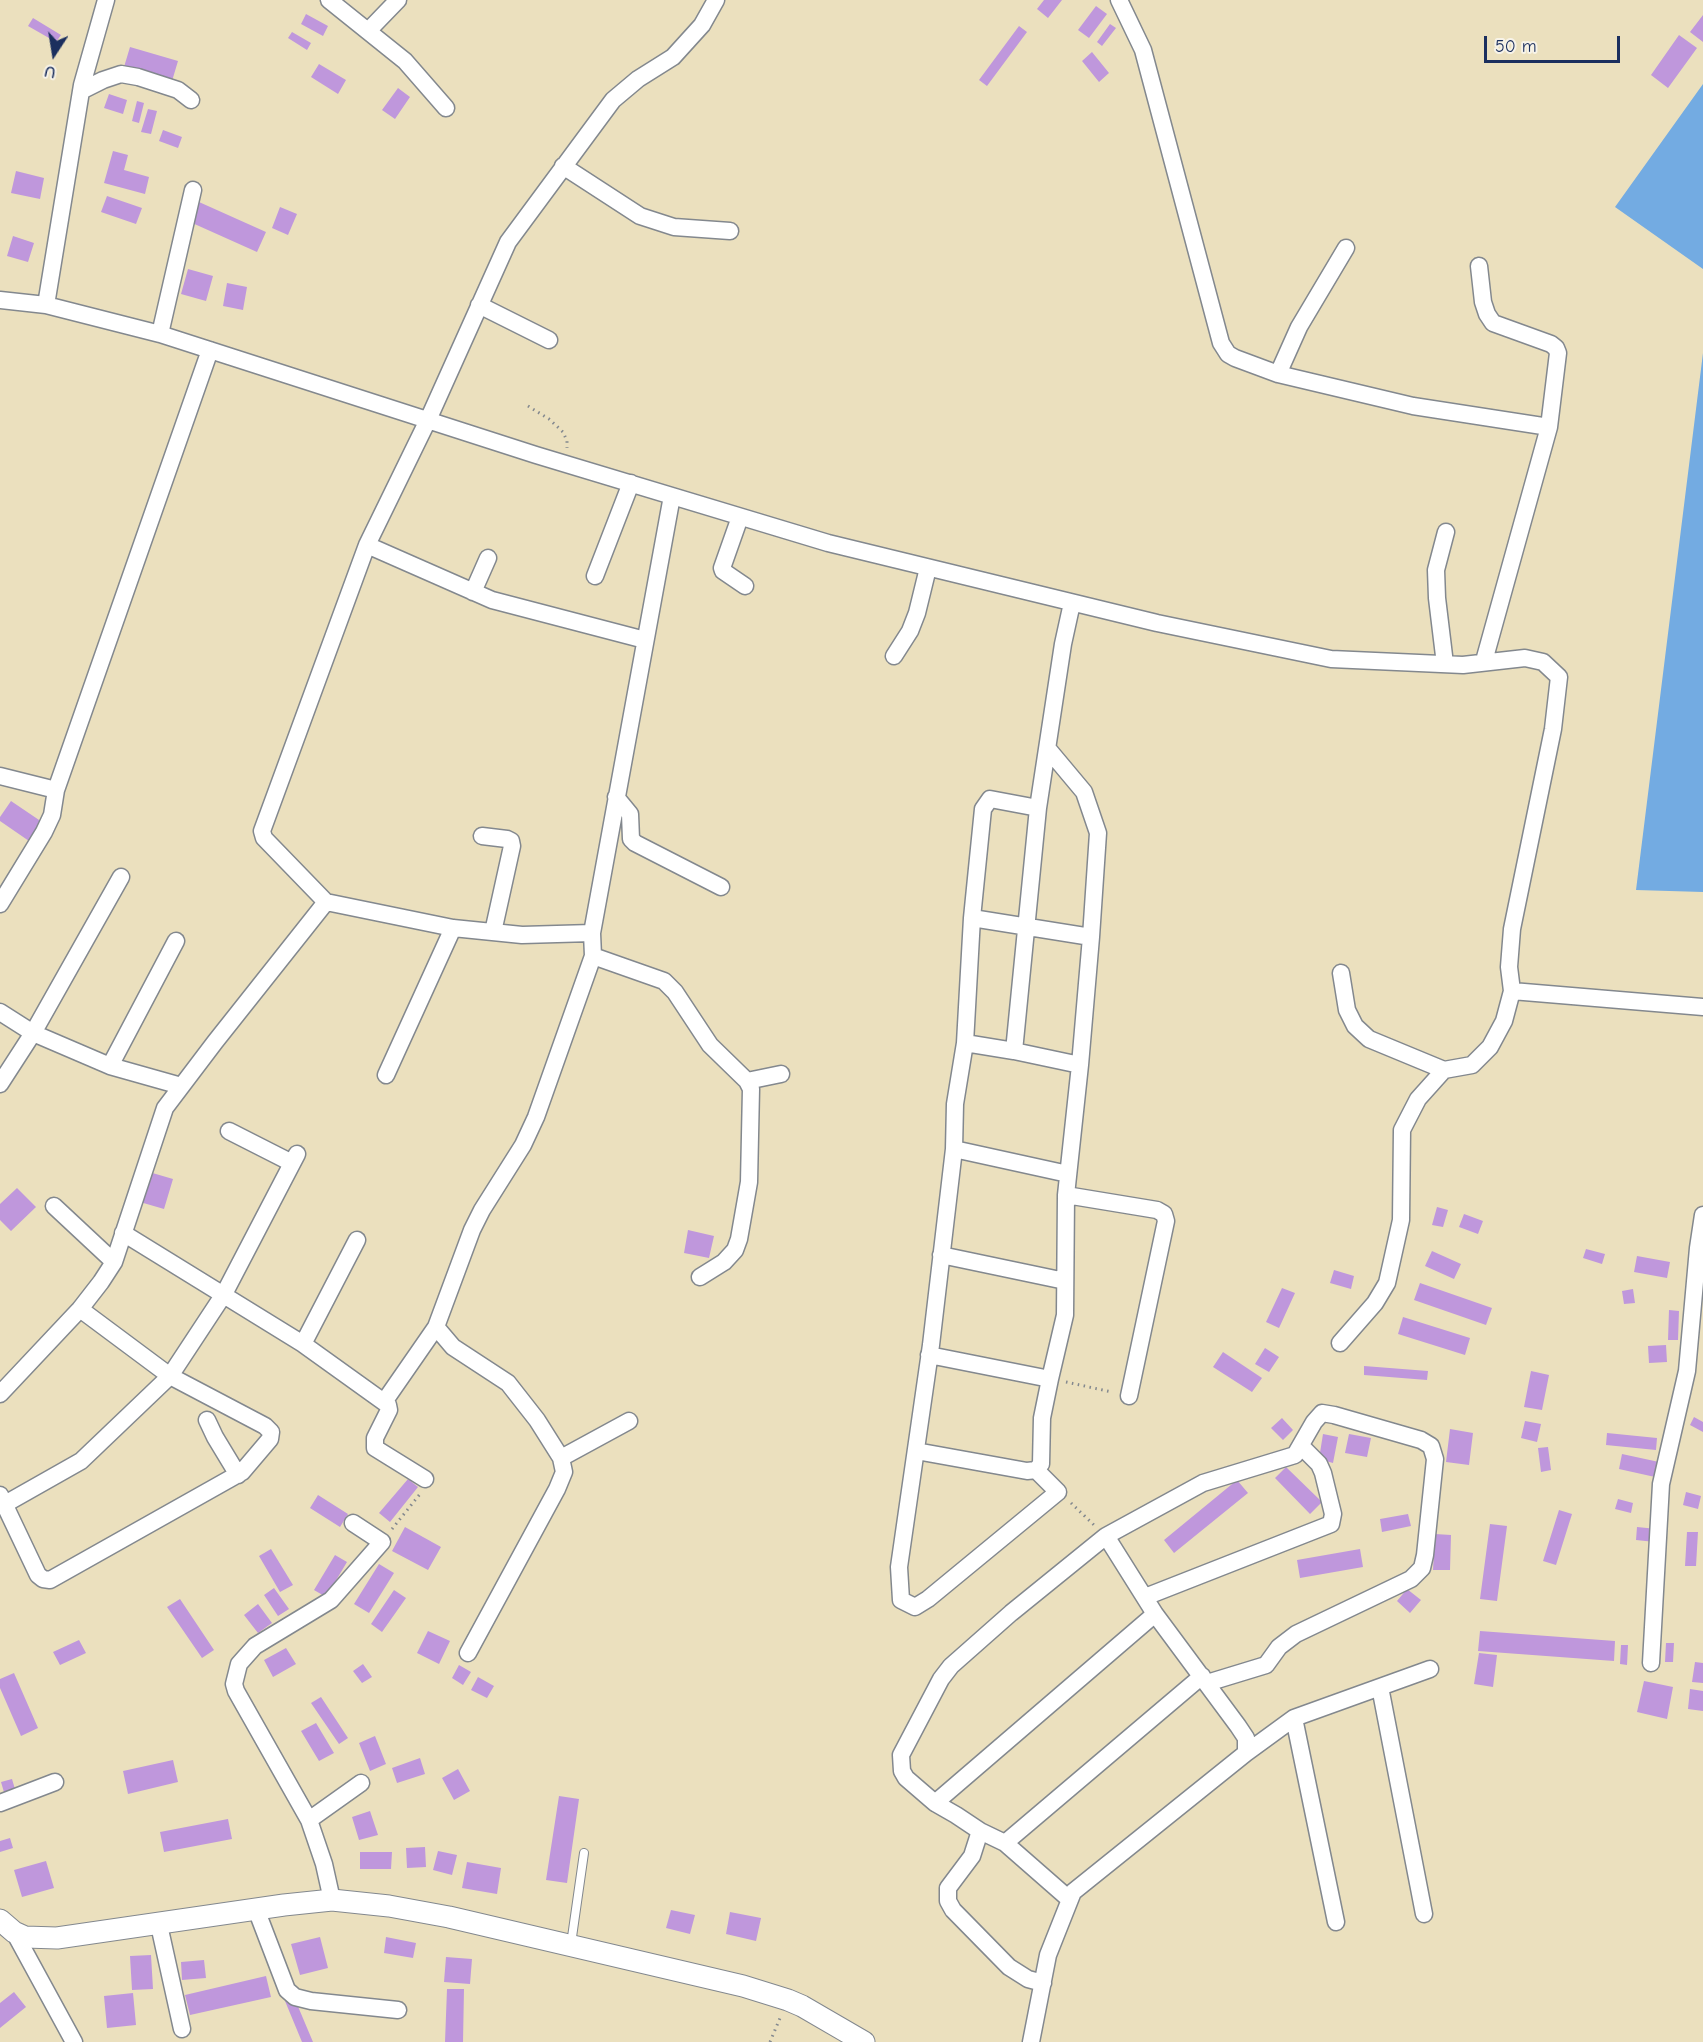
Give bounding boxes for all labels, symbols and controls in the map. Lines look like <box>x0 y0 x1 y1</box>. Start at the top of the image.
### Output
north arrow <box>24 24 84 84</box>
scale bar <box>1487 24 1624 62</box>
text: 50 m <box>1495 36 1537 57</box>
text: U <box>43 62 57 82</box>

